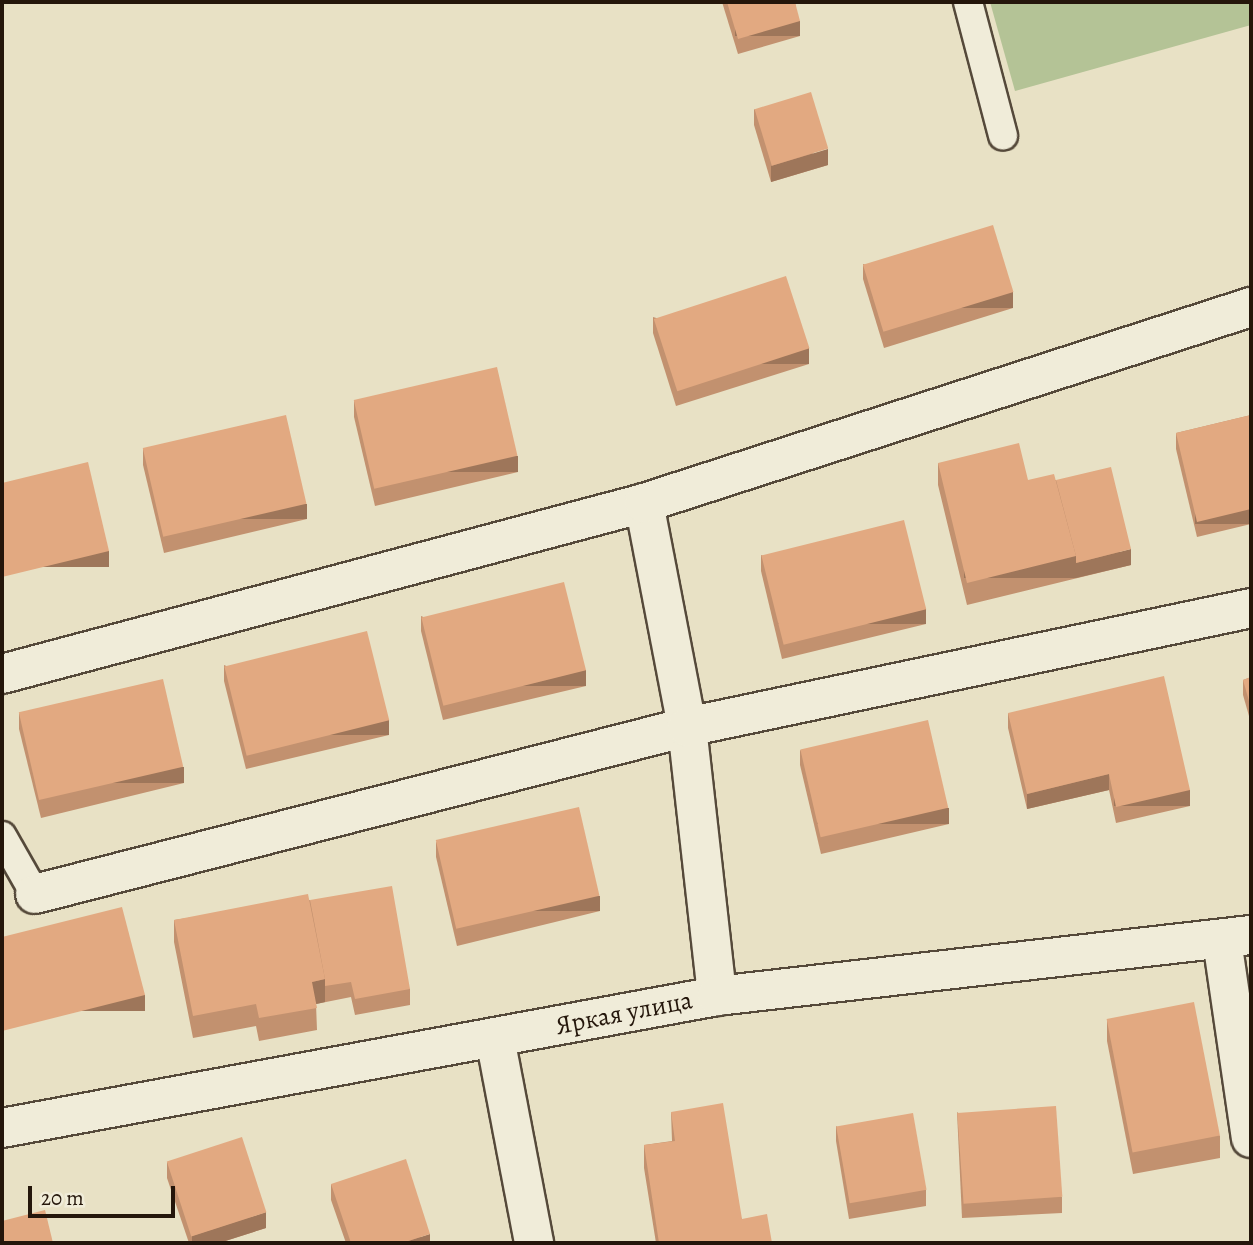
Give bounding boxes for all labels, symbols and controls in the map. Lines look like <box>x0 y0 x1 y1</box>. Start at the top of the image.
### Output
street label: Яркая улица <box>553 984 695 1042</box>
scale bar <box>32 1172 178 1216</box>
text: 20 m <box>41 1184 84 1212</box>

